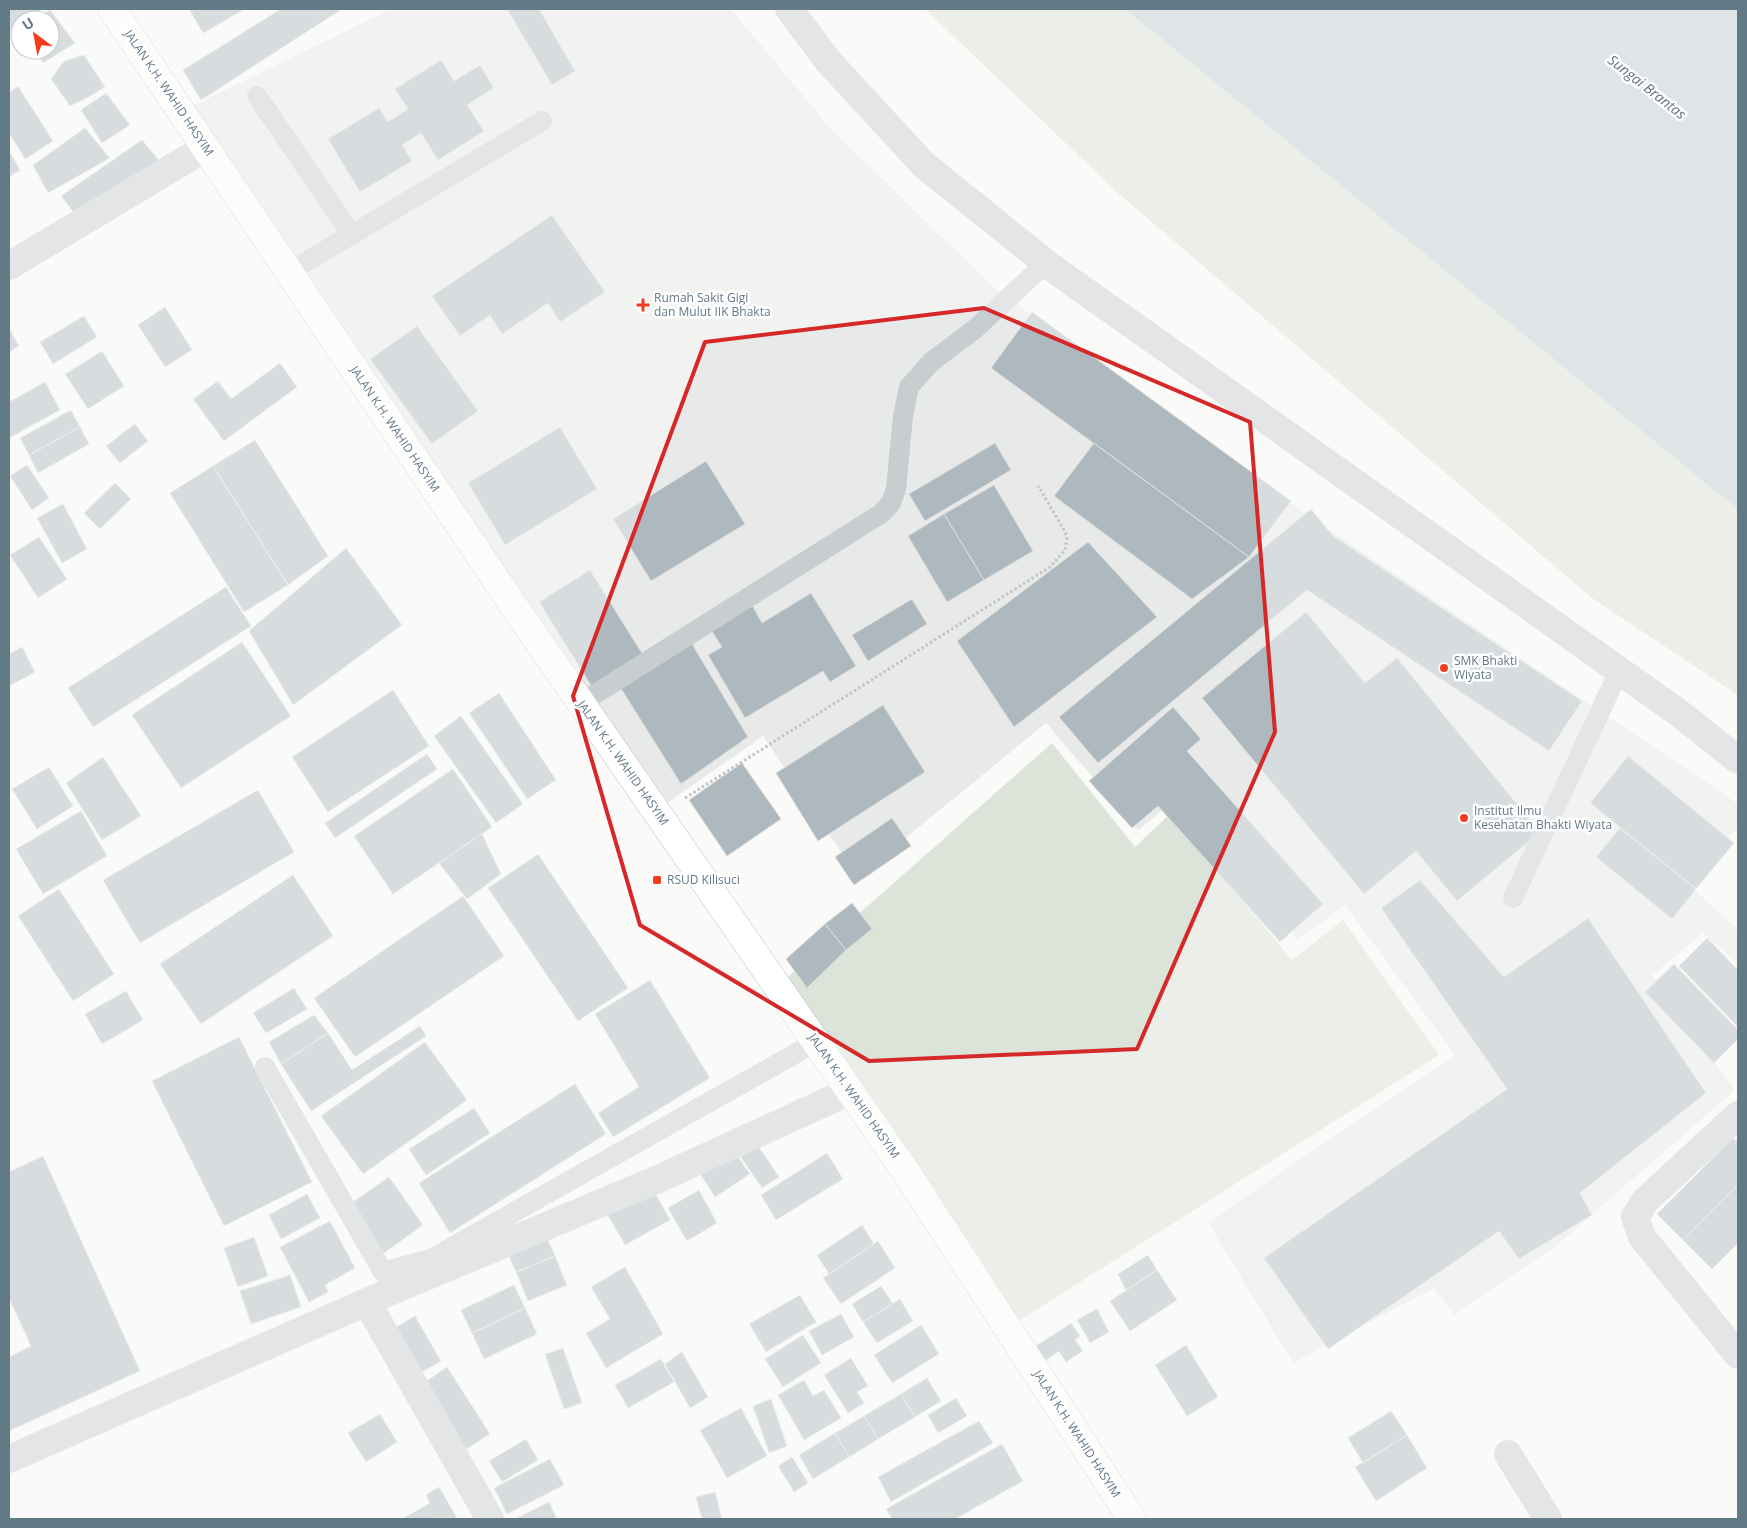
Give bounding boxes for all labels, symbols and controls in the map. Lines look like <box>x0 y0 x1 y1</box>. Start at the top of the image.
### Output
north arrow <box>10 10 60 60</box>
text: U <box>18 13 37 34</box>
street label: JALAN K.H. WAHID HASYIM <box>120 25 218 159</box>
water label: Sungai Brantas <box>1604 50 1690 123</box>
place label: Rumah Sakit Gigi dan Mulut IIK Bhakta <box>654 289 771 320</box>
marker: Rumah Sakit Gigi dan Mulut IIK Bhakta <box>636 298 650 312</box>
street label: JALAN K.H. WAHID HASYIM <box>346 361 444 495</box>
place label: SMK Bhakti Wiyata <box>1454 652 1517 683</box>
marker: SMK Bhakti Wiyata <box>1438 662 1450 674</box>
street label: JALAN K.H. WAHID HASYIM <box>573 696 673 829</box>
place label: Institut Ilmu Kesehatan Bhakti Wiyata <box>1474 802 1612 833</box>
marker: Institut Ilmu Kesehatan Bhakti Wiyata <box>1458 812 1470 824</box>
place label: RSUD Kilisuci <box>667 871 740 888</box>
marker: RSUD Kilisuci <box>651 874 663 886</box>
street label: JALAN K.H. WAHID HASYIM <box>804 1029 904 1162</box>
street label: JALAN K.H. WAHID HASYIM <box>1029 1366 1125 1501</box>

